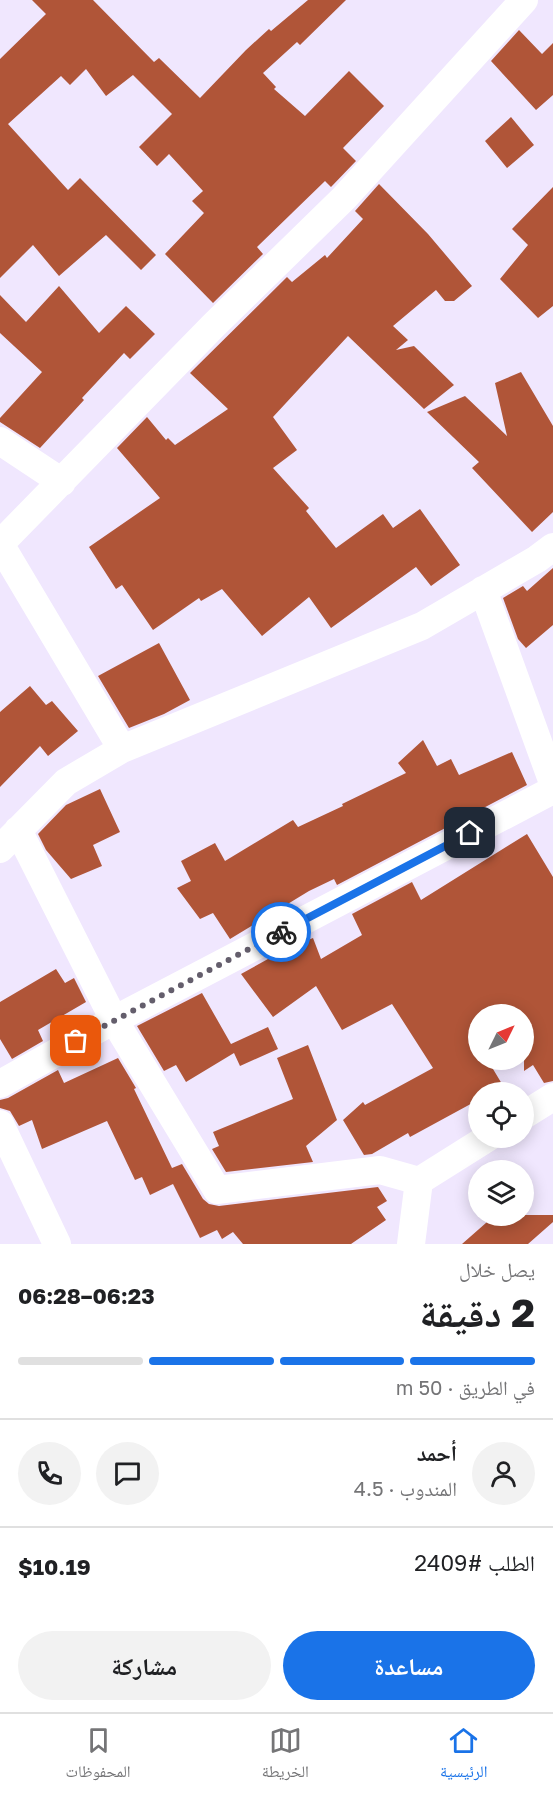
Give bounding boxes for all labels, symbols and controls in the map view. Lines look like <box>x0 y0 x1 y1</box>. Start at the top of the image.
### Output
pin <box>444 807 495 858</box>
icon: home <box>453 816 486 849</box>
courier <box>251 902 311 962</box>
icon: bike <box>265 916 298 949</box>
north arrow <box>468 1004 534 1070</box>
map controls <box>468 1004 534 1226</box>
pin <box>50 1015 101 1066</box>
icon: bag <box>59 1024 92 1057</box>
button: locate <box>468 1082 534 1148</box>
button: layers <box>468 1160 534 1226</box>
text: يصل خلال <box>459 1257 535 1281</box>
text: 06:23–06:28 <box>18 1282 155 1309</box>
text: 2 دقيقة <box>420 1289 535 1336</box>
text: في الطريق · 50 m <box>396 1375 535 1399</box>
text: أحمد <box>417 1439 457 1466</box>
button: phone <box>18 1442 81 1505</box>
button: chat <box>96 1442 159 1505</box>
button: person <box>472 1442 535 1505</box>
text: المندوب · 4.5 <box>354 1476 457 1500</box>
text: الطلب #2409 <box>414 1549 535 1576</box>
text: $10.19 <box>18 1553 91 1580</box>
button: مشاركة <box>18 1631 271 1700</box>
button: مساعدة <box>283 1631 535 1700</box>
tab: المحفوظات <box>66 1724 131 1787</box>
tab: الخريطة <box>262 1724 309 1787</box>
tab: الرئيسية <box>440 1724 487 1787</box>

